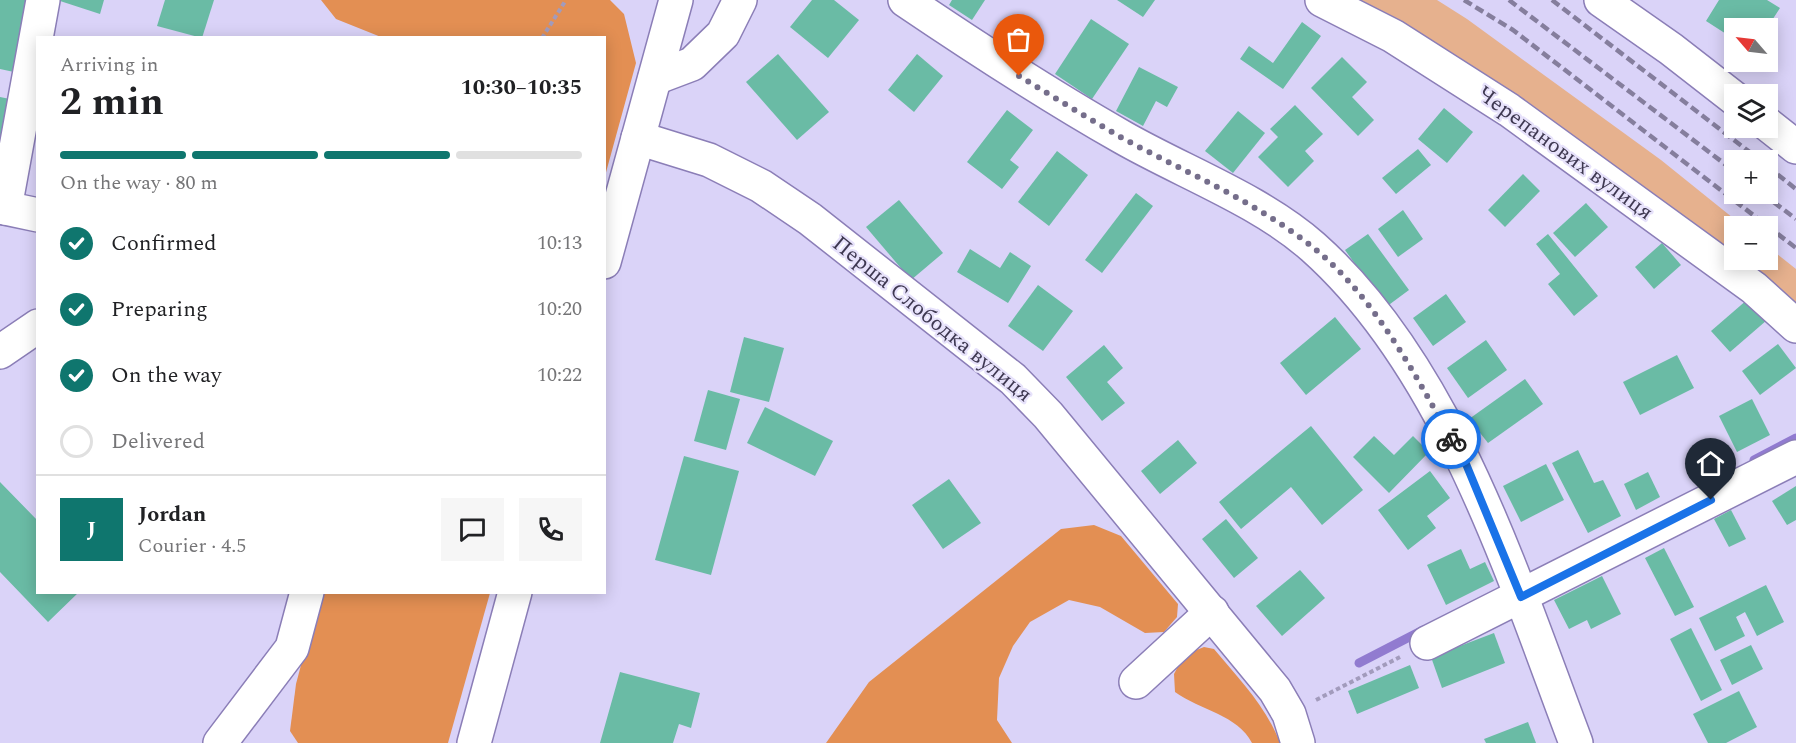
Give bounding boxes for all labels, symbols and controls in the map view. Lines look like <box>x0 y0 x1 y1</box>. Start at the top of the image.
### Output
pin <box>993 14 1044 76</box>
north arrow <box>1724 18 1778 72</box>
map controls <box>1724 18 1778 270</box>
icon: bag <box>1002 23 1035 56</box>
text: Arriving in <box>60 50 158 80</box>
text: 10:30–10:35 <box>460 71 582 104</box>
text: 2 min <box>60 73 164 132</box>
street label: Черепанових вулиця <box>1470 78 1660 228</box>
button: layers <box>1724 84 1778 138</box>
button: + <box>1724 150 1778 204</box>
text: On the way · 80 m <box>60 168 218 198</box>
button: − <box>1724 216 1778 270</box>
icon: check <box>60 227 93 260</box>
text: Confirmed <box>111 227 217 260</box>
text: 10:13 <box>537 228 582 258</box>
street label: Перша Слободка вулиця <box>825 228 1039 410</box>
icon: check <box>60 293 93 326</box>
text: Preparing <box>111 293 208 326</box>
text: 10:20 <box>537 294 582 324</box>
icon: check <box>60 359 93 392</box>
text: On the way <box>111 359 222 392</box>
text: 10:22 <box>537 360 582 390</box>
courier <box>1421 409 1481 469</box>
icon: bike <box>1435 423 1468 456</box>
text: Delivered <box>111 425 205 458</box>
pin <box>1685 438 1736 500</box>
icon: home <box>1694 447 1727 480</box>
text: Jordan <box>138 498 206 531</box>
button: chat <box>441 498 504 561</box>
button: phone <box>519 498 582 561</box>
text: J <box>87 513 96 546</box>
text: Courier · 4.5 <box>138 531 246 561</box>

